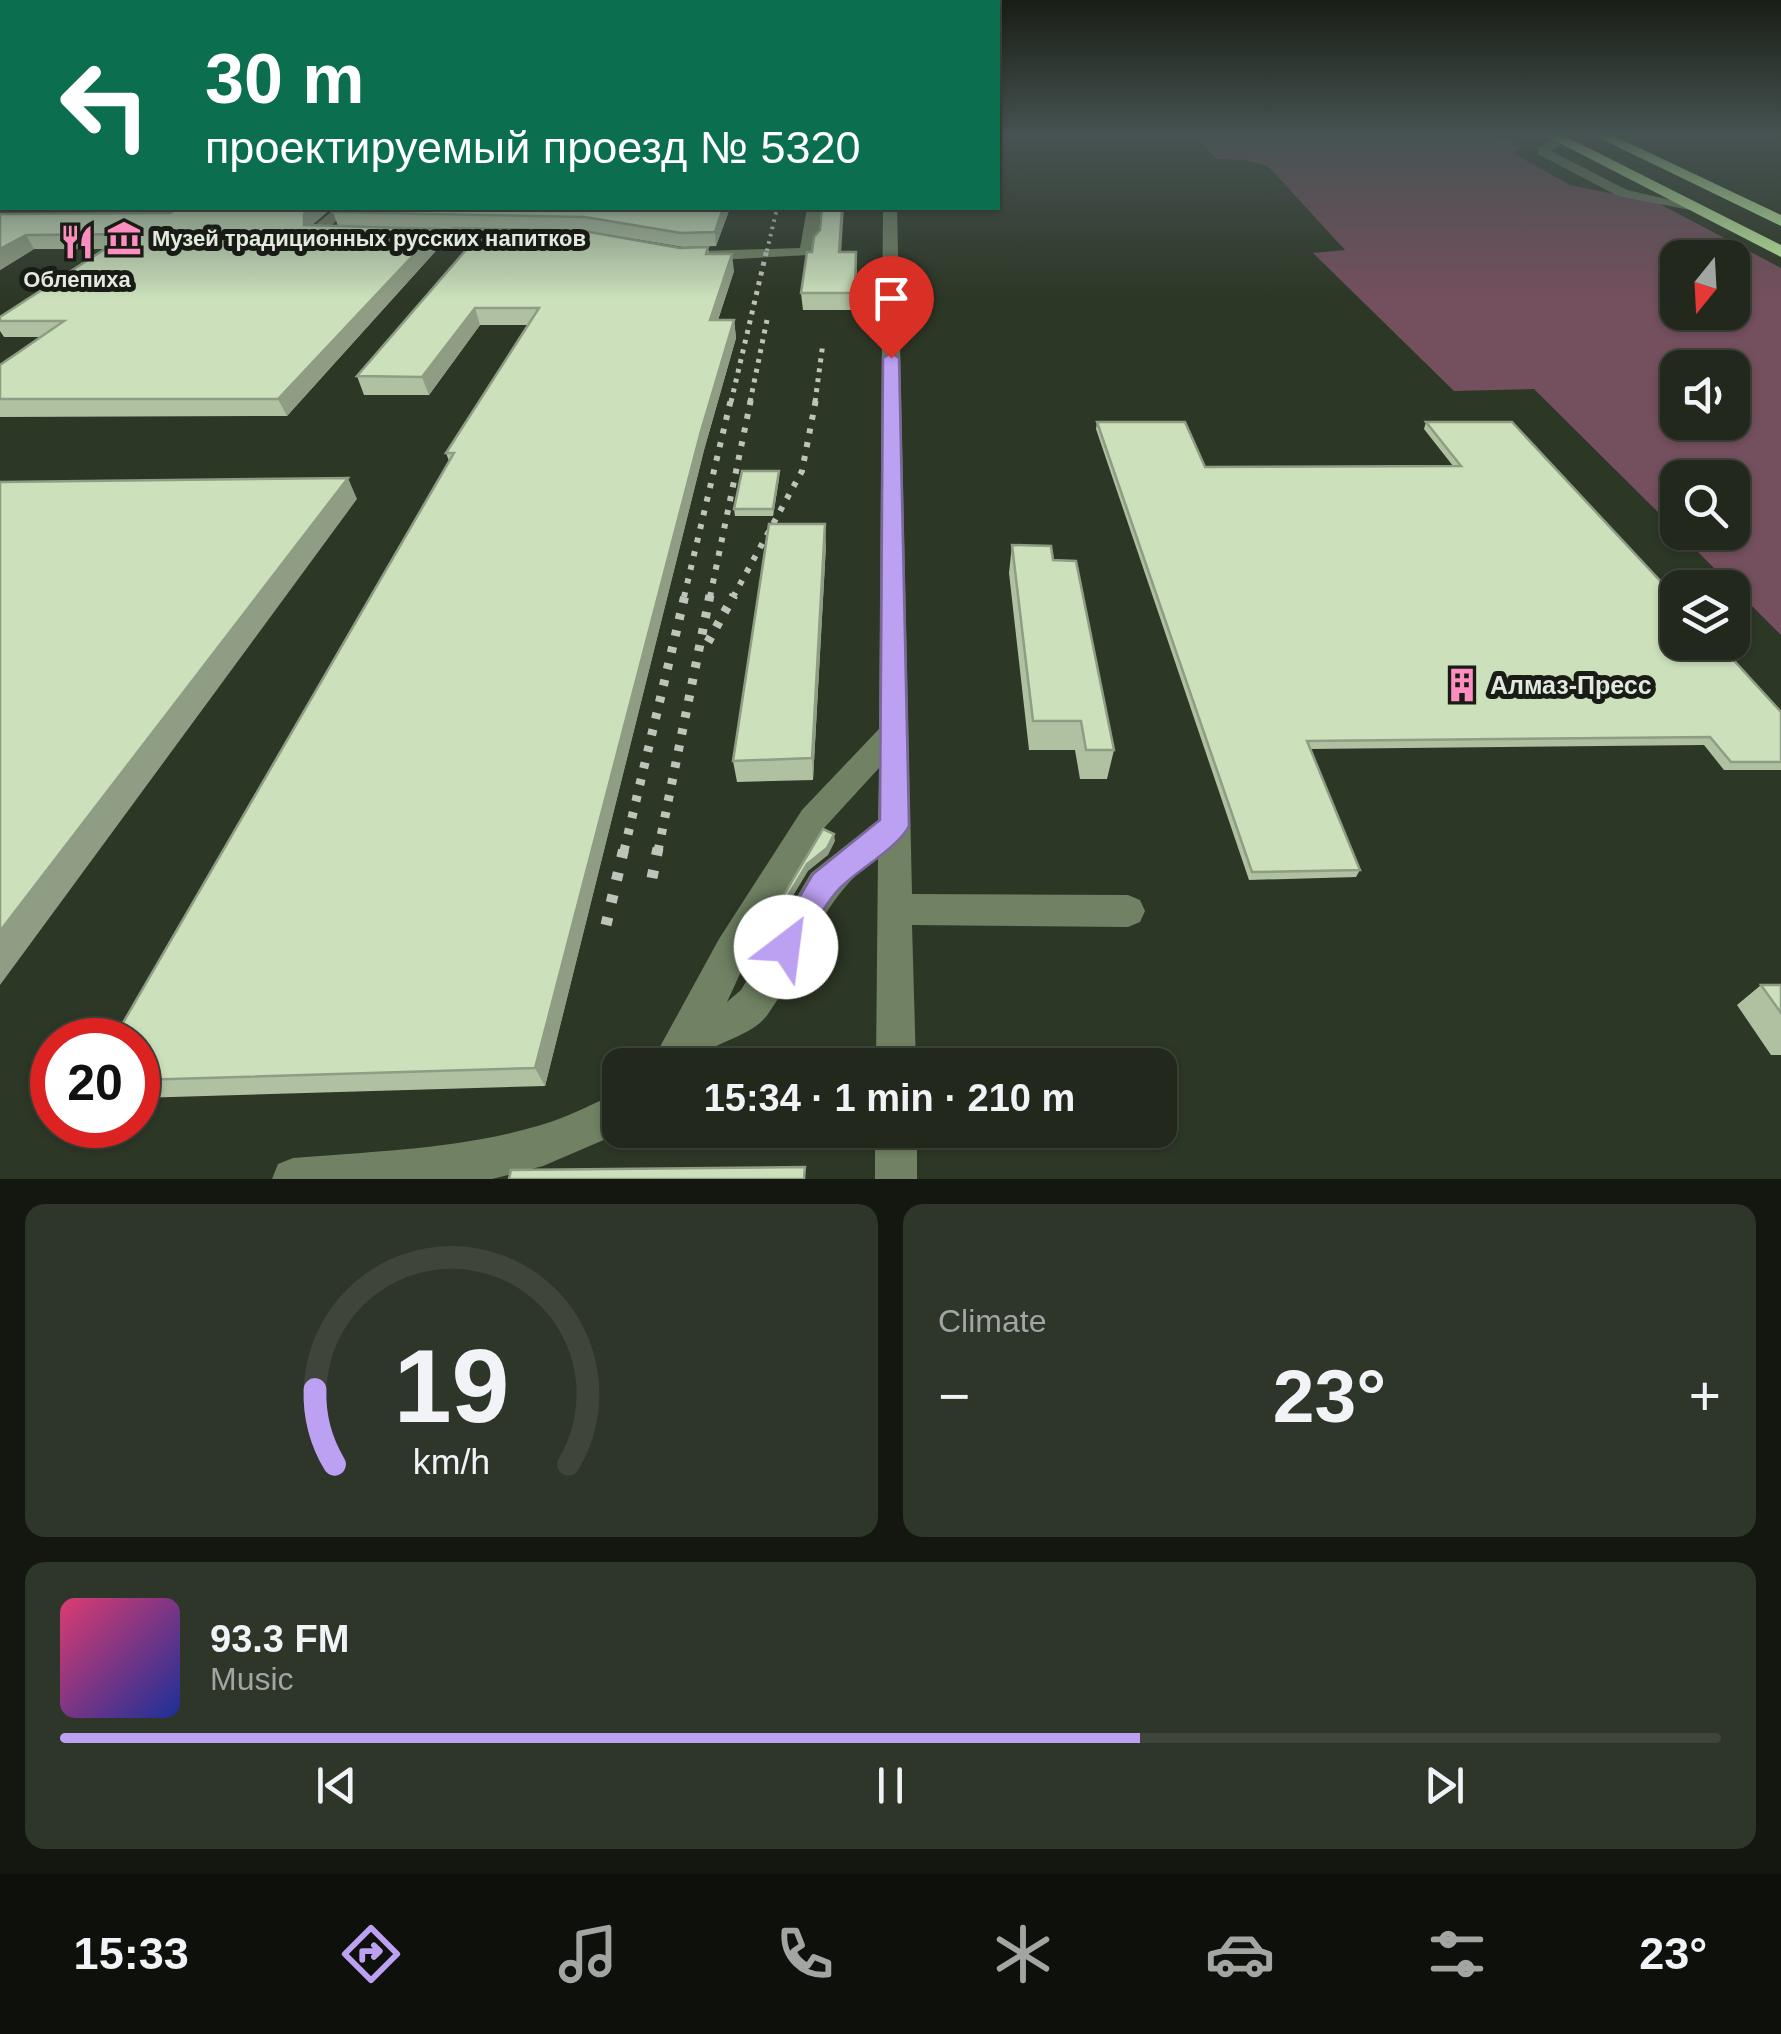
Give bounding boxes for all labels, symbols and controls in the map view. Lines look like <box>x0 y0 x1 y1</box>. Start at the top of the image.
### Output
icon: left <box>40 40 170 170</box>
text: 30 m <box>205 40 365 118</box>
text: проектируемый проезд № 5320 <box>205 122 861 173</box>
museum icon: Музей традиционных русских напитков <box>105 219 143 257</box>
restaurant icon: Облепиха <box>58 223 96 261</box>
place label: Музей традиционных русских напитков <box>152 226 586 251</box>
north arrow <box>1660 240 1750 330</box>
map controls <box>1660 240 1750 660</box>
pin <box>849 256 934 359</box>
place label: Облепиха <box>23 267 131 292</box>
icon: arrive <box>864 271 919 326</box>
button: sound <box>1660 350 1750 440</box>
button: search <box>1660 460 1750 550</box>
button: layers <box>1660 570 1750 660</box>
building icon: Алмаз-Пресс <box>1443 666 1481 704</box>
place label: Алмаз-Пресс <box>1490 671 1652 699</box>
position arrow <box>734 895 838 999</box>
speed limit sign: 20 <box>30 1018 160 1148</box>
text: 15:34 · 1 min · 210 m <box>704 1077 1075 1119</box>
text: Climate <box>938 1303 1046 1339</box>
text: 19 <box>394 1328 509 1444</box>
text: 23° <box>1273 1354 1386 1438</box>
text: − <box>938 1365 970 1427</box>
text: + <box>1689 1365 1721 1427</box>
text: km/h <box>413 1442 490 1482</box>
text: 93.3 FM <box>210 1618 349 1660</box>
text: Music <box>210 1661 294 1697</box>
icon: previous <box>309 1758 364 1813</box>
icon: pause <box>863 1758 918 1813</box>
icon: next <box>1417 1758 1472 1813</box>
icon: directions <box>336 1919 406 1989</box>
icon: music <box>553 1919 623 1989</box>
icon: phone <box>770 1919 840 1989</box>
icon: climate <box>988 1919 1058 1989</box>
icon: car <box>1205 1919 1275 1989</box>
icon: filters <box>1422 1919 1492 1989</box>
text: 15:33 <box>74 1928 189 1979</box>
text: 23° <box>1639 1928 1707 1979</box>

